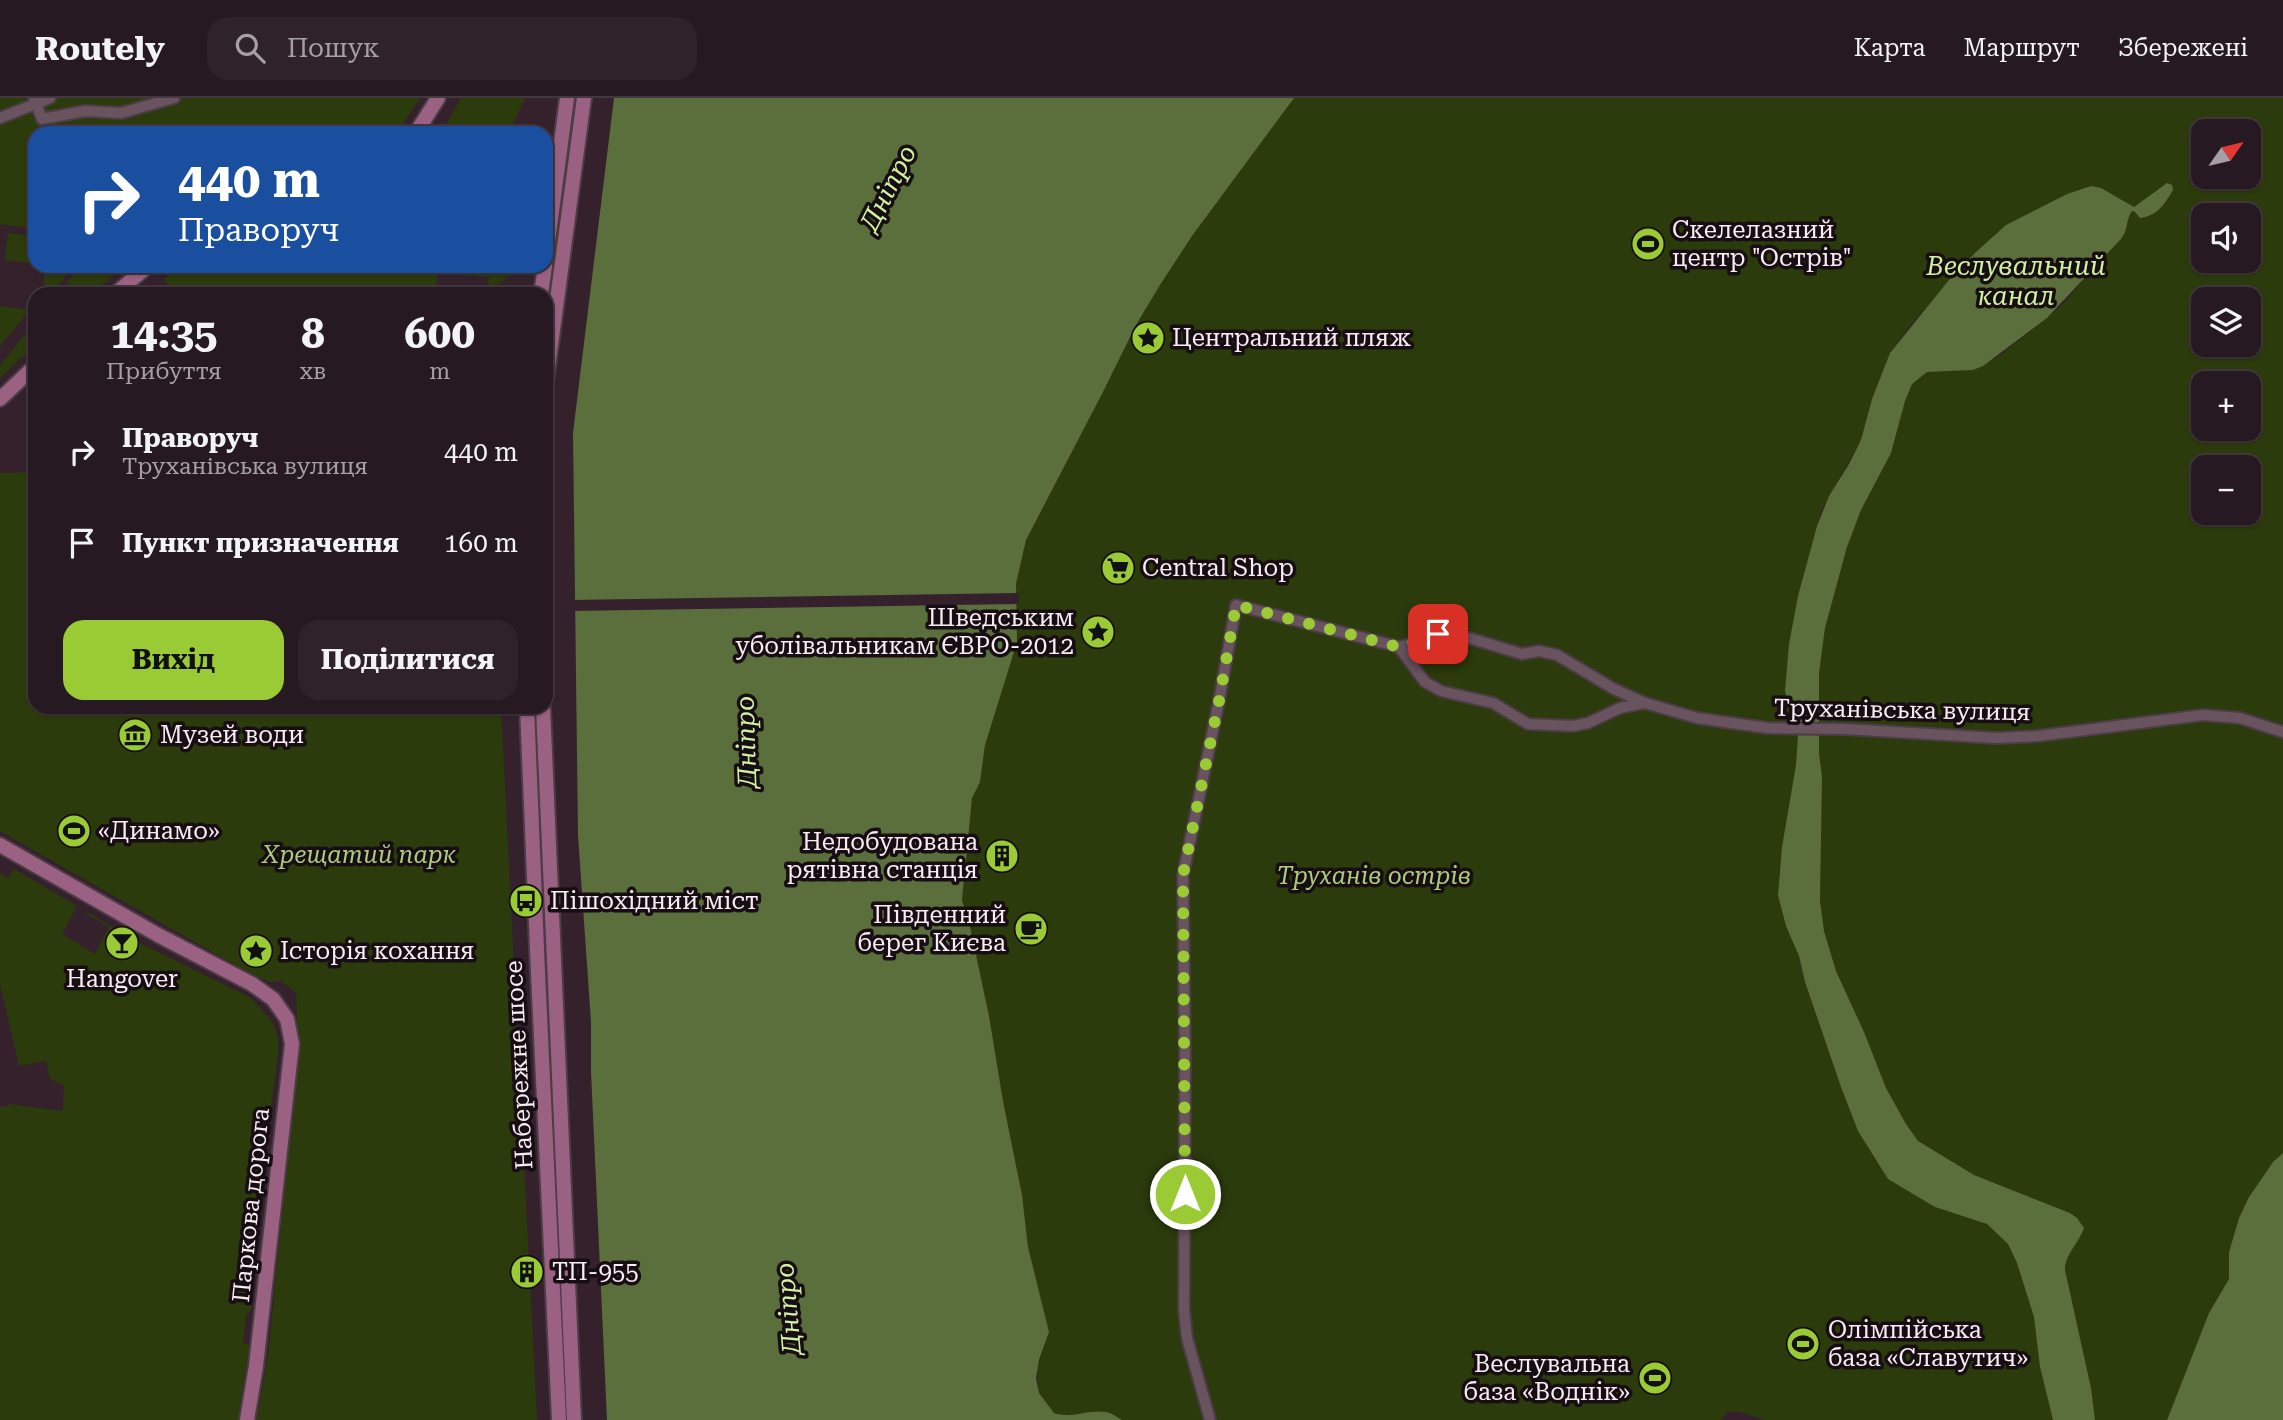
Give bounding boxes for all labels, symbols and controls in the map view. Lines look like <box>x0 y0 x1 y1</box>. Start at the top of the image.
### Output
search box <box>207 17 697 80</box>
text: Routely <box>35 29 165 68</box>
icon: search <box>231 29 269 67</box>
text: Пошук <box>287 33 380 63</box>
text: Карта <box>1854 34 1926 62</box>
text: Маршрут <box>1964 34 2080 62</box>
text: Збережені <box>2118 34 2248 62</box>
north arrow <box>2191 119 2261 189</box>
map controls <box>2191 119 2261 525</box>
water label: Дніпро <box>853 140 922 238</box>
text: 440 m <box>178 152 320 209</box>
icon: right <box>63 154 154 245</box>
button: sound <box>2191 203 2261 273</box>
text: Праворуч <box>178 211 339 249</box>
place label: Скелелазний центр "Острів" <box>1672 216 1852 272</box>
sports icon: Скелелазний центр "Острів" <box>1629 225 1667 263</box>
water label: Веслувальний канал <box>1925 251 2106 311</box>
button: layers <box>2191 287 2261 357</box>
text: 14:35 <box>110 309 218 358</box>
text: 8 <box>301 309 325 358</box>
text: 600 <box>404 309 475 358</box>
place icon: Центральний пляж <box>1129 319 1167 357</box>
place label: Центральний пляж <box>1172 324 1411 352</box>
text: Прибуття <box>106 358 222 385</box>
text: хв <box>300 358 326 385</box>
text: m <box>429 358 450 385</box>
button: + <box>2191 371 2261 441</box>
text: Праворуч <box>122 423 258 453</box>
icon: right <box>63 433 101 471</box>
text: 440 m <box>444 437 518 467</box>
text: Труханівська вулиця <box>122 453 368 480</box>
button: − <box>2191 455 2261 525</box>
icon: arrive <box>63 524 101 562</box>
text: Пункт призначення <box>122 528 399 558</box>
text: 160 m <box>444 528 518 558</box>
supermarket icon: Central Shop <box>1099 549 1137 587</box>
place label: Central Shop <box>1142 554 1294 582</box>
place label: Шведським уболівальникам ЄВРО-2012 <box>735 604 1074 660</box>
pin <box>1408 604 1468 664</box>
place icon: Шведським уболівальникам ЄВРО-2012 <box>1079 613 1117 651</box>
icon: arrive <box>1419 615 1457 653</box>
button: Вихід <box>63 620 284 700</box>
button: Поділитися <box>298 620 518 700</box>
street label: Труханівська вулиця <box>1774 694 2030 726</box>
water label: Дніпро <box>729 695 763 791</box>
museum icon: Музей води <box>116 716 154 754</box>
place label: Музей води <box>160 721 304 749</box>
sports icon: «Динамо» <box>55 812 93 850</box>
place label: «Динамо» <box>98 817 220 845</box>
place label: Недобудована рятівна станція <box>787 828 978 884</box>
building icon: Недобудована рятівна станція <box>983 837 1021 875</box>
park label: Хрещатий парк <box>261 841 456 869</box>
park label: Труханів острів <box>1277 862 1471 890</box>
bus stop icon: Пішохідний міст <box>507 882 545 920</box>
place label: Пішохідний міст <box>550 887 759 915</box>
place label: Південний берег Києва <box>858 901 1006 957</box>
cafe icon: Південний берег Києва <box>1012 910 1050 948</box>
bar icon: Hangover <box>103 924 141 962</box>
place icon: Історія кохання <box>237 932 275 970</box>
place label: Історія кохання <box>280 937 474 965</box>
street label: Набережне шосе <box>500 960 538 1170</box>
place label: Hangover <box>66 965 178 993</box>
street label: Паркова дорога <box>227 1106 275 1304</box>
position arrow <box>1148 1157 1222 1231</box>
building icon: ТП-955 <box>508 1253 546 1291</box>
place label: ТП-955 <box>552 1258 639 1286</box>
water label: Дніпро <box>769 1262 807 1358</box>
place label: Олімпійська база «Славутич» <box>1828 1316 2028 1372</box>
sports icon: Олімпійська база «Славутич» <box>1784 1325 1822 1363</box>
place label: Веслувальна база «Воднік» <box>1464 1350 1630 1406</box>
sports icon: Веслувальна база «Воднік» <box>1636 1359 1674 1397</box>

